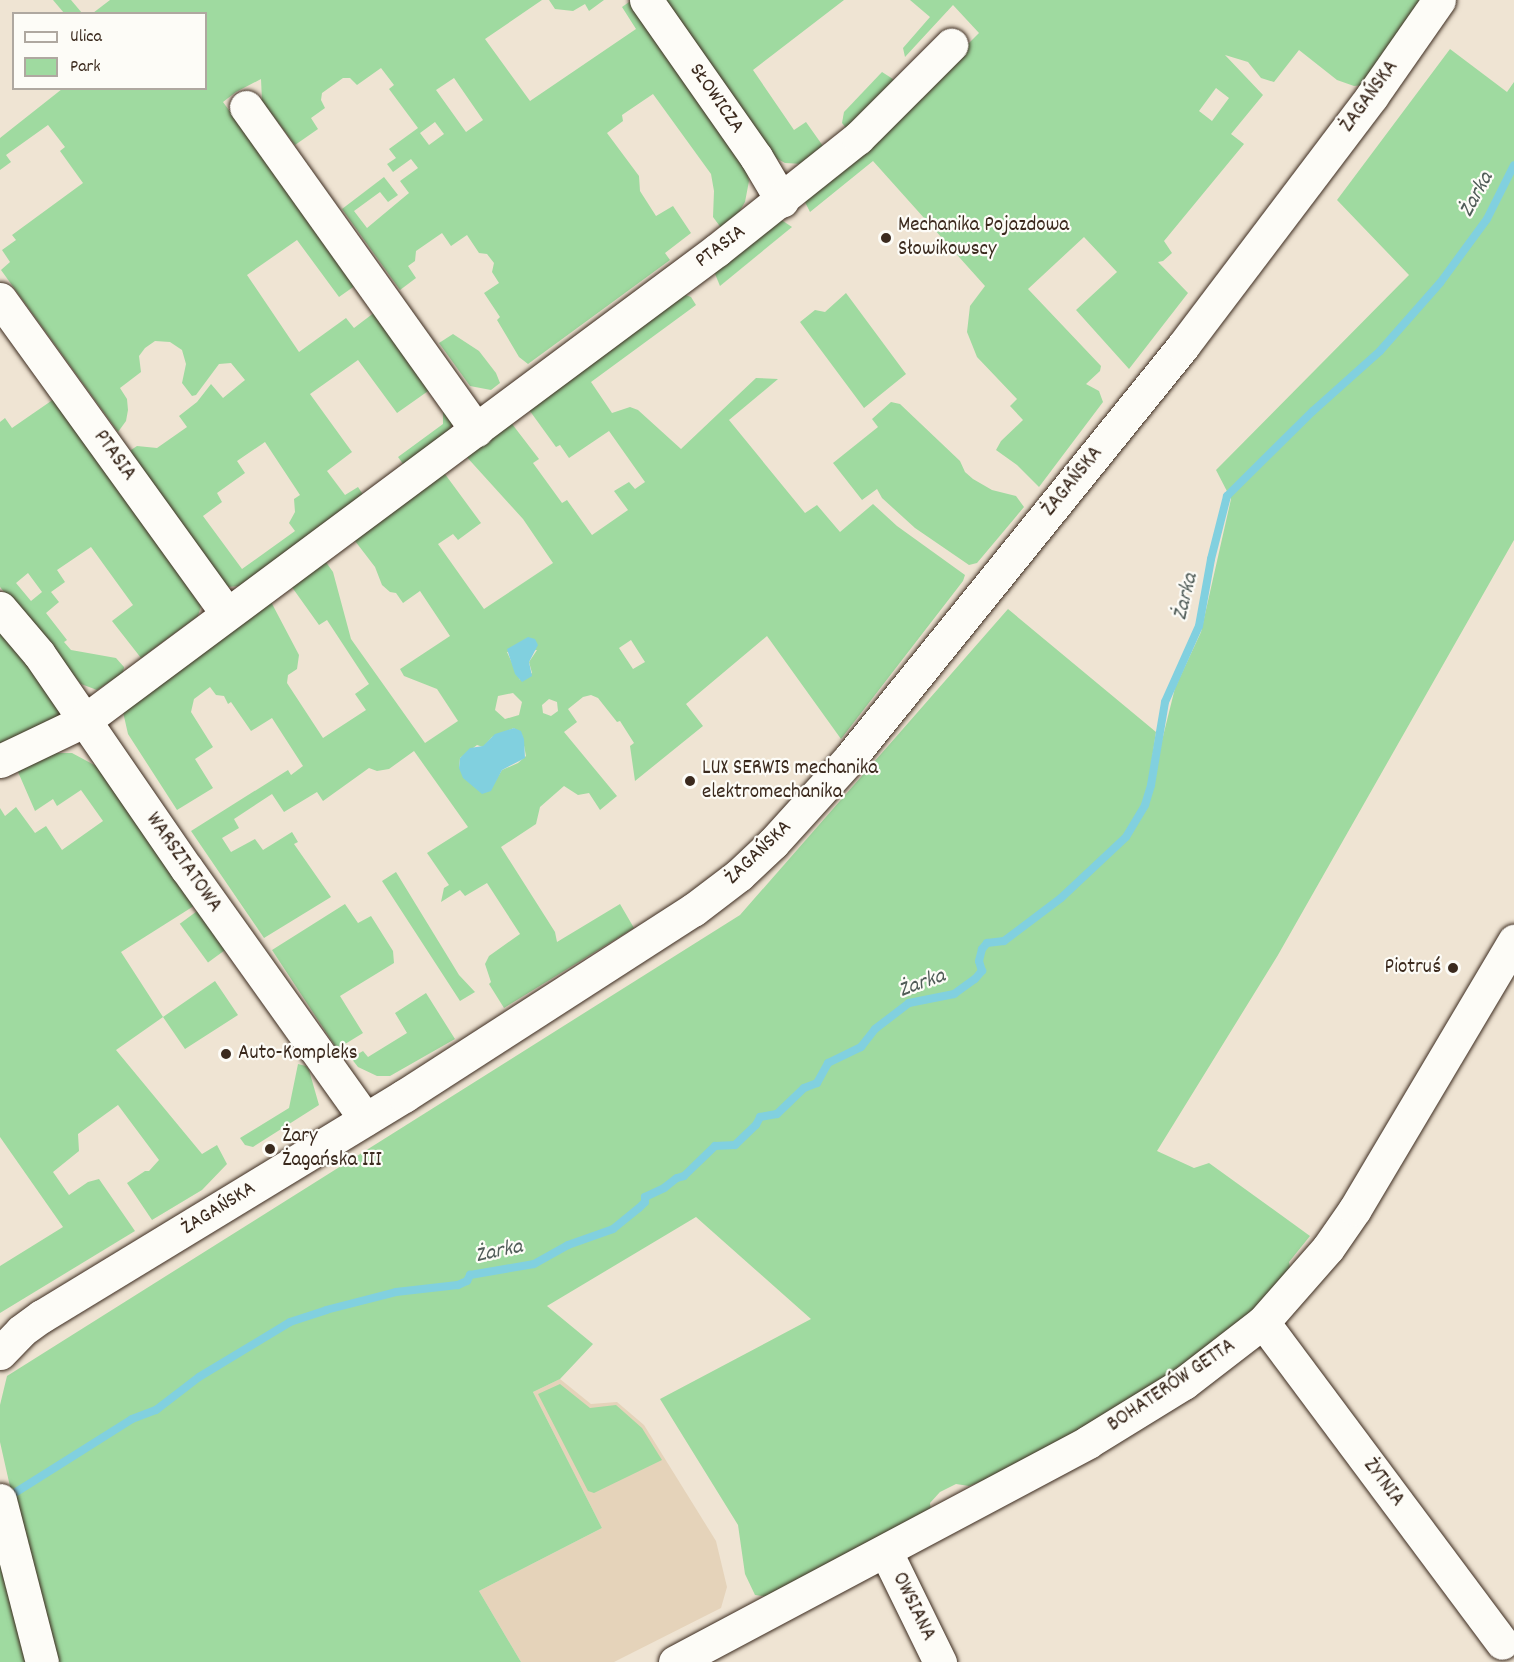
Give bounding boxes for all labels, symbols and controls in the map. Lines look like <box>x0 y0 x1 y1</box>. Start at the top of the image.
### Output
legend <box>12 12 207 90</box>
text: Ulica <box>70 25 102 50</box>
text: Park <box>70 55 101 80</box>
street label: ŻAGAŃSKA <box>1335 56 1405 138</box>
street label: SŁOWICZA <box>683 59 749 139</box>
water label: Żarka <box>1454 168 1500 222</box>
place label: Mechanika Pojazdowa Słowikowscy <box>898 213 1069 263</box>
street label: PTASIA <box>691 220 751 274</box>
marker: Mechanika Pojazdowa Słowikowscy <box>879 231 893 245</box>
street label: PTASIA <box>87 426 141 486</box>
street label: ŻAGAŃSKA <box>1037 442 1109 522</box>
water label: Żarka <box>1167 571 1205 623</box>
place label: LUX SERWIS mechanika elektromechanika <box>702 756 878 806</box>
marker: LUX SERWIS mechanika elektromechanika <box>683 774 697 788</box>
street label: WARSZTATOWA <box>139 808 227 918</box>
street label: ŻAGAŃSKA <box>720 815 798 891</box>
place label: Piotruś <box>1385 955 1441 981</box>
marker: Piotruś <box>1446 961 1460 975</box>
water label: Żarka <box>895 963 949 1005</box>
place label: Auto-Kompleks <box>238 1041 358 1067</box>
marker: Auto-Kompleks <box>219 1047 233 1061</box>
place label: Żary Żagańska III <box>282 1124 382 1174</box>
marker: Żary Żagańska III <box>263 1142 277 1156</box>
street label: ŻAGAŃSKA <box>177 1176 261 1242</box>
water label: Żarka <box>473 1234 525 1270</box>
street label: BOHATERÓW GETTA <box>1103 1334 1241 1438</box>
street label: ŻYTNIA <box>1357 1454 1409 1512</box>
street label: OWSIANA <box>886 1569 940 1645</box>

